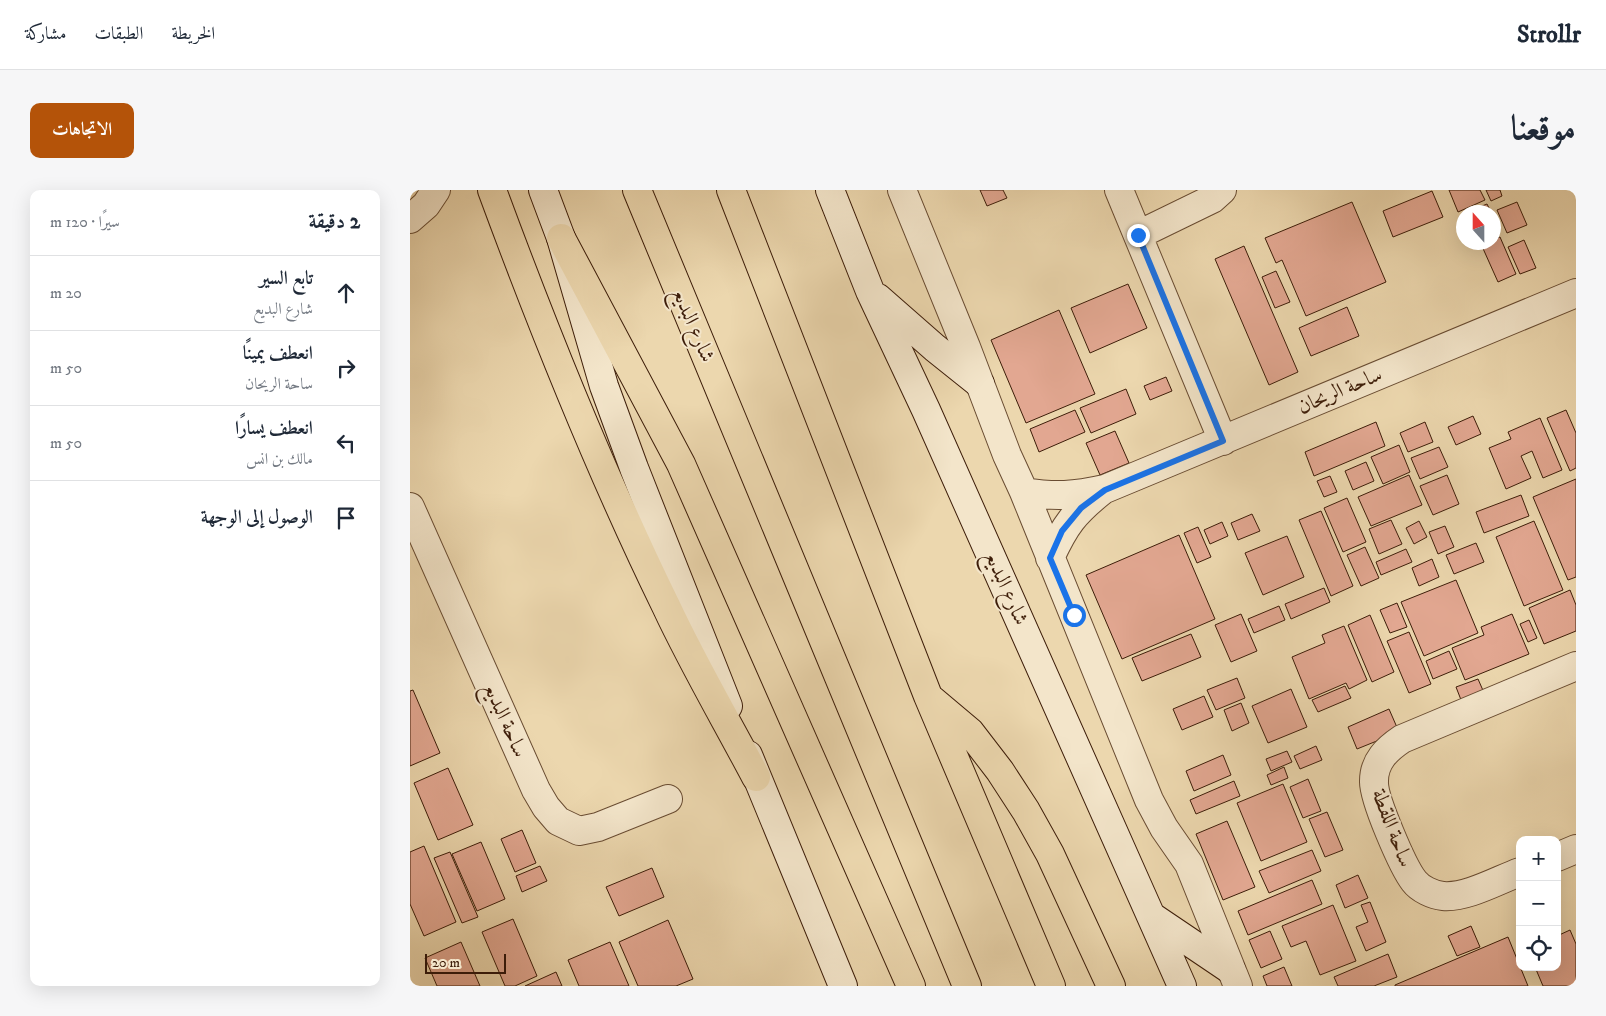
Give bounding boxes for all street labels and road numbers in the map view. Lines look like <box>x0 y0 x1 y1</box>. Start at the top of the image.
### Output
street label: شارع البديع <box>661 284 720 368</box>
street label: ساحة الريحان <box>1294 362 1386 420</box>
street label: شارع البديع <box>974 547 1034 631</box>
street label: ساحة البديع <box>472 678 533 764</box>
street label: ساحة اللقطة <box>1365 785 1419 871</box>

